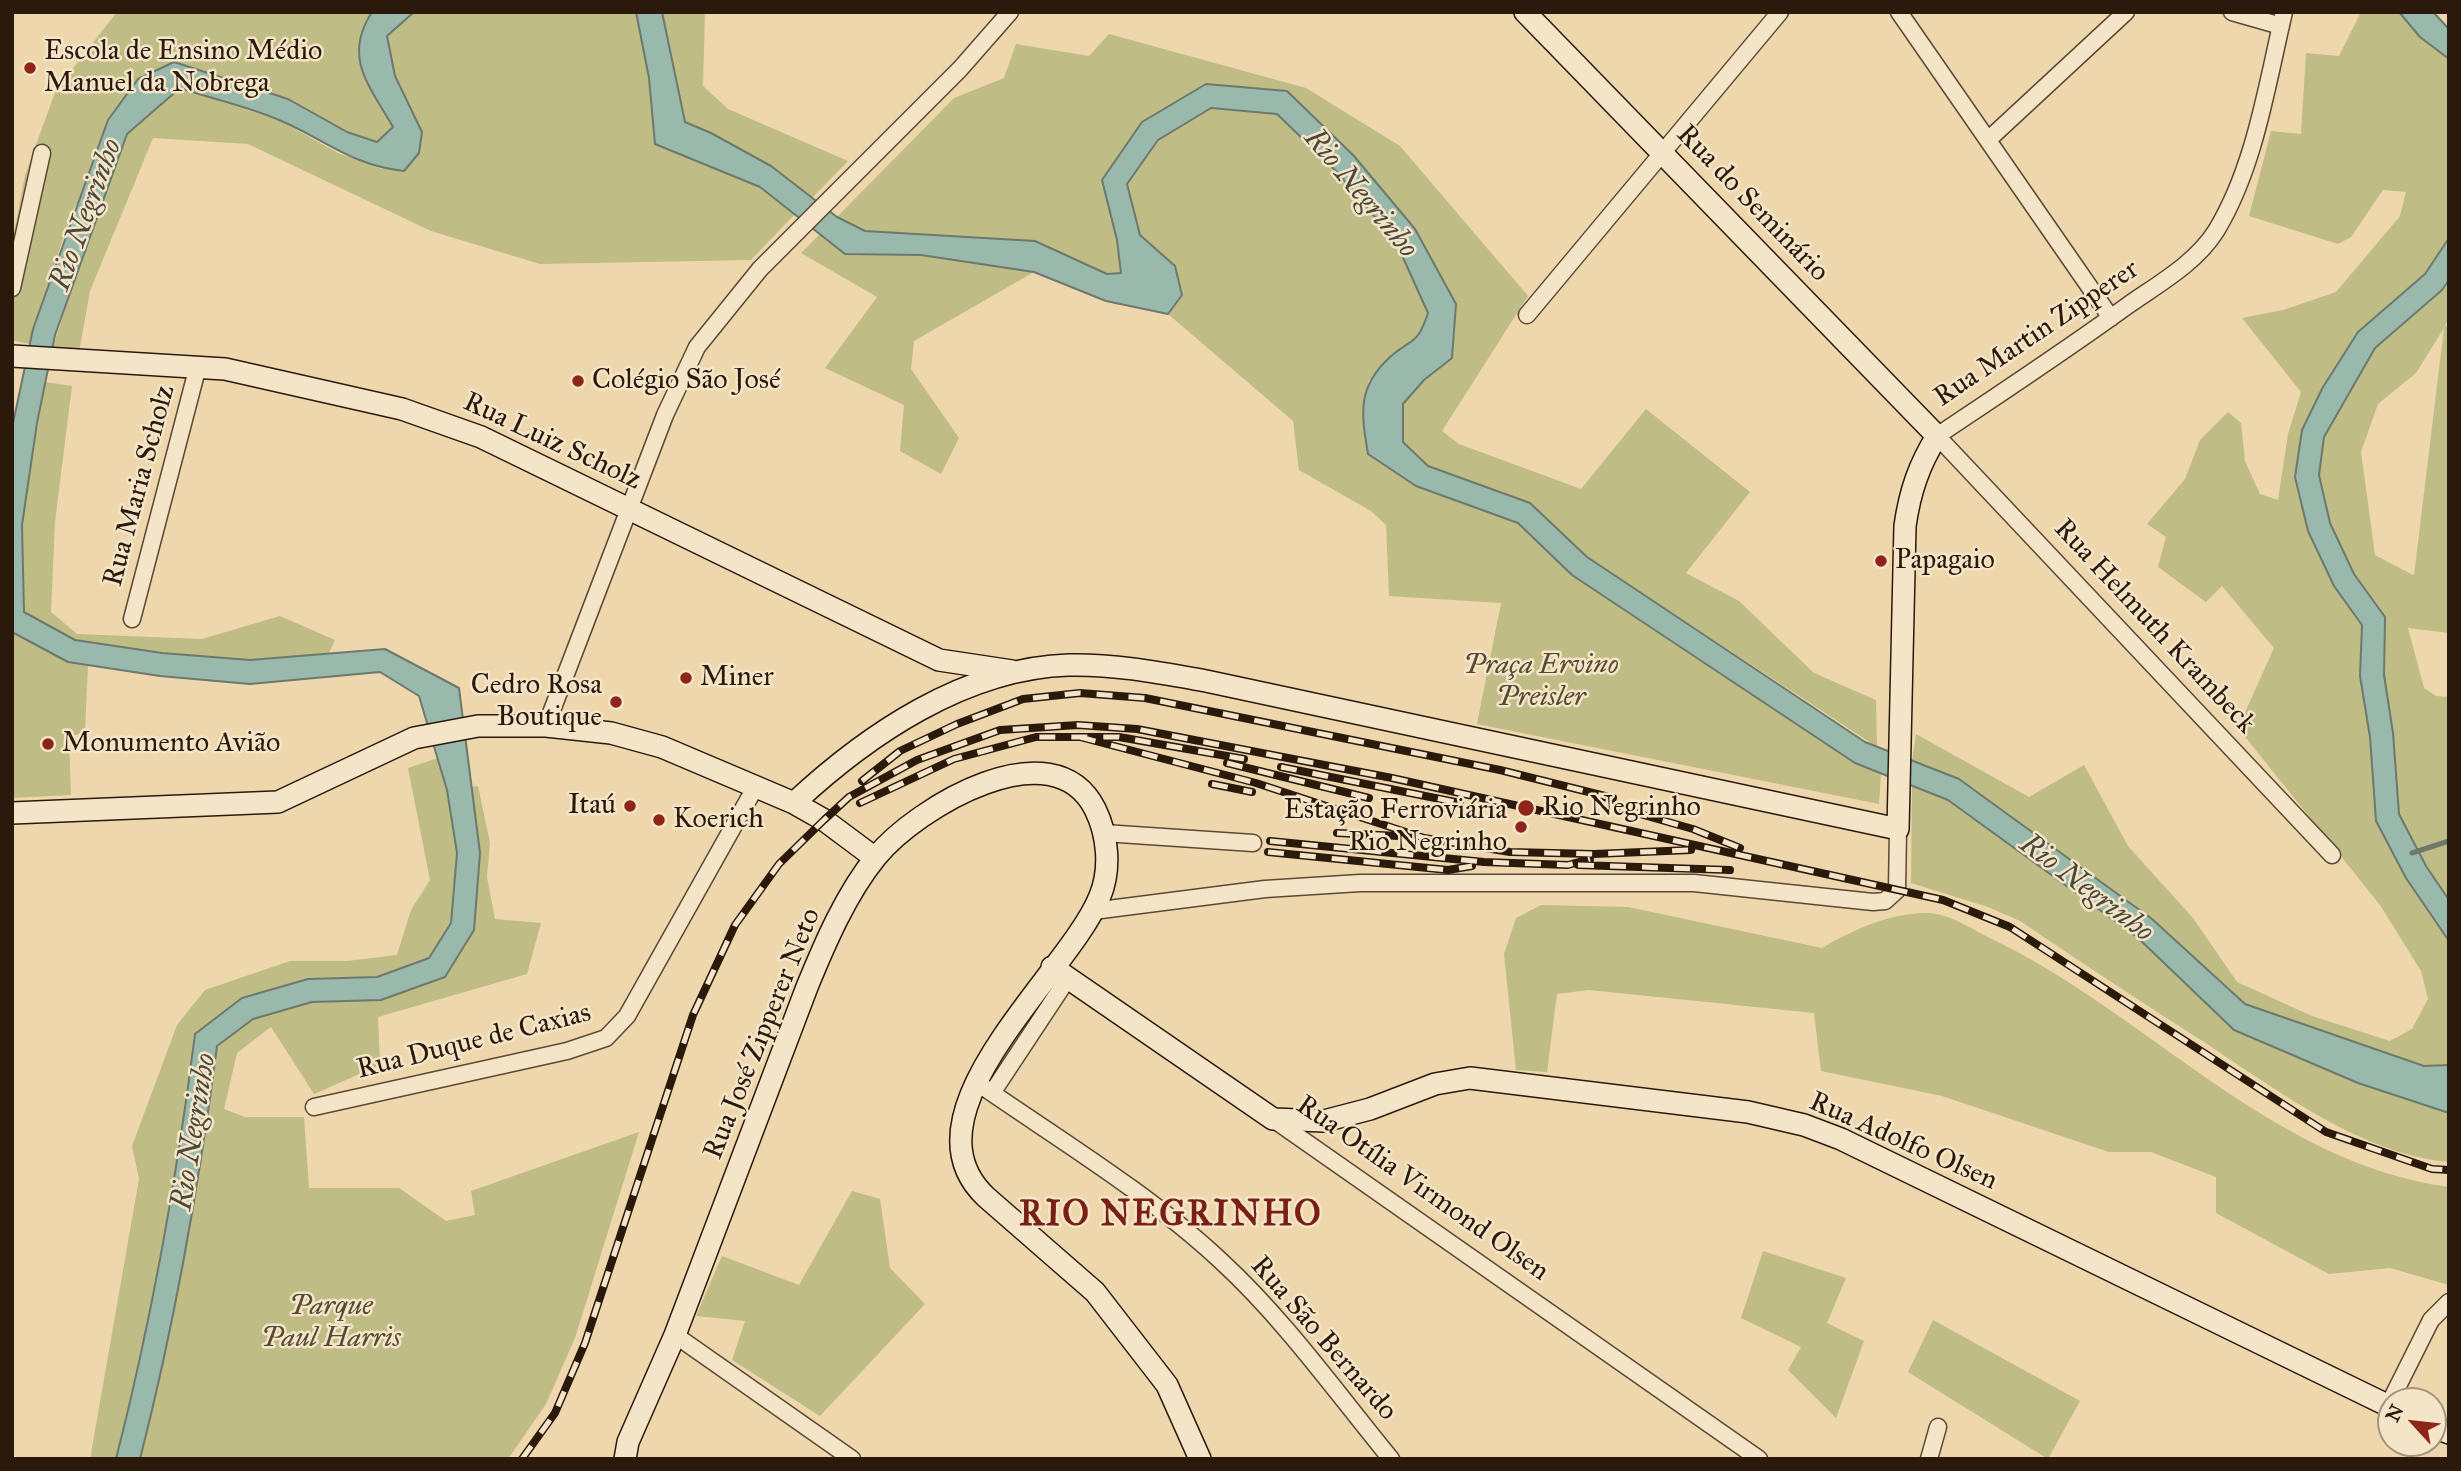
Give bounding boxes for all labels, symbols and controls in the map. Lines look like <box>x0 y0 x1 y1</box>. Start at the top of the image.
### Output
place label: Escola de Ensino Médio Manuel da Nobrega <box>44 35 322 101</box>
marker: Escola de Ensino Médio Manuel da Nobrega <box>22 60 38 76</box>
street label: Rua do Seminário <box>1669 119 1835 289</box>
water label: Rio Negrinho <box>1295 122 1425 266</box>
water label: Rio Negrinho <box>43 134 131 296</box>
street label: Rua Martin Zipperer <box>1928 253 2146 415</box>
place label: Colégio São José <box>592 364 781 398</box>
marker: Colégio São José <box>570 373 586 389</box>
street label: Rua Maria Scholz <box>97 382 183 590</box>
street label: Rua Luiz Scholz <box>458 386 646 498</box>
street label: Rua Helmuth Krambeck <box>2046 513 2262 741</box>
place label: Papagaio <box>1895 544 1995 578</box>
marker: Papagaio <box>1873 553 1889 569</box>
park label: Praça Ervino Preisler <box>1463 649 1619 715</box>
place label: Miner <box>700 661 774 695</box>
place label: Cedro Rosa Boutique <box>471 669 602 735</box>
marker: Miner <box>678 670 694 686</box>
marker: Cedro Rosa Boutique <box>608 694 624 710</box>
place label: Monumento Avião <box>62 727 280 761</box>
marker: Monumento Avião <box>40 736 56 752</box>
place label: Itaú <box>568 789 616 823</box>
place label: Rio Negrinho <box>1542 791 1701 825</box>
place label: Estação Ferroviária Rio Negrinho <box>1284 794 1507 860</box>
marker: Itaú <box>622 798 638 814</box>
marker: Rio Negrinho <box>1516 798 1536 818</box>
place label: Koerich <box>673 803 764 837</box>
marker: Koerich <box>651 812 667 828</box>
marker: Estação Ferroviária Rio Negrinho <box>1513 819 1529 835</box>
water label: Rio Negrinho <box>2012 827 2160 951</box>
street label: Rua José Zipperer Neto <box>697 904 829 1164</box>
street label: Rua Duque de Caxias <box>353 997 595 1087</box>
water label: Rio Negrinho <box>165 1051 225 1213</box>
street label: Rua Adolfo Olsen <box>1804 1086 2002 1198</box>
street label: Rua Otília Virmond Olsen <box>1289 1089 1555 1289</box>
district label: RIO NEGRINHO <box>1021 1195 1321 1237</box>
street label: Rua São Bernardo <box>1242 1250 1404 1428</box>
park label: Parque Paul Harris <box>261 1290 401 1356</box>
north arrow <box>2377 1387 2447 1457</box>
text: N <box>2381 1401 2409 1426</box>

